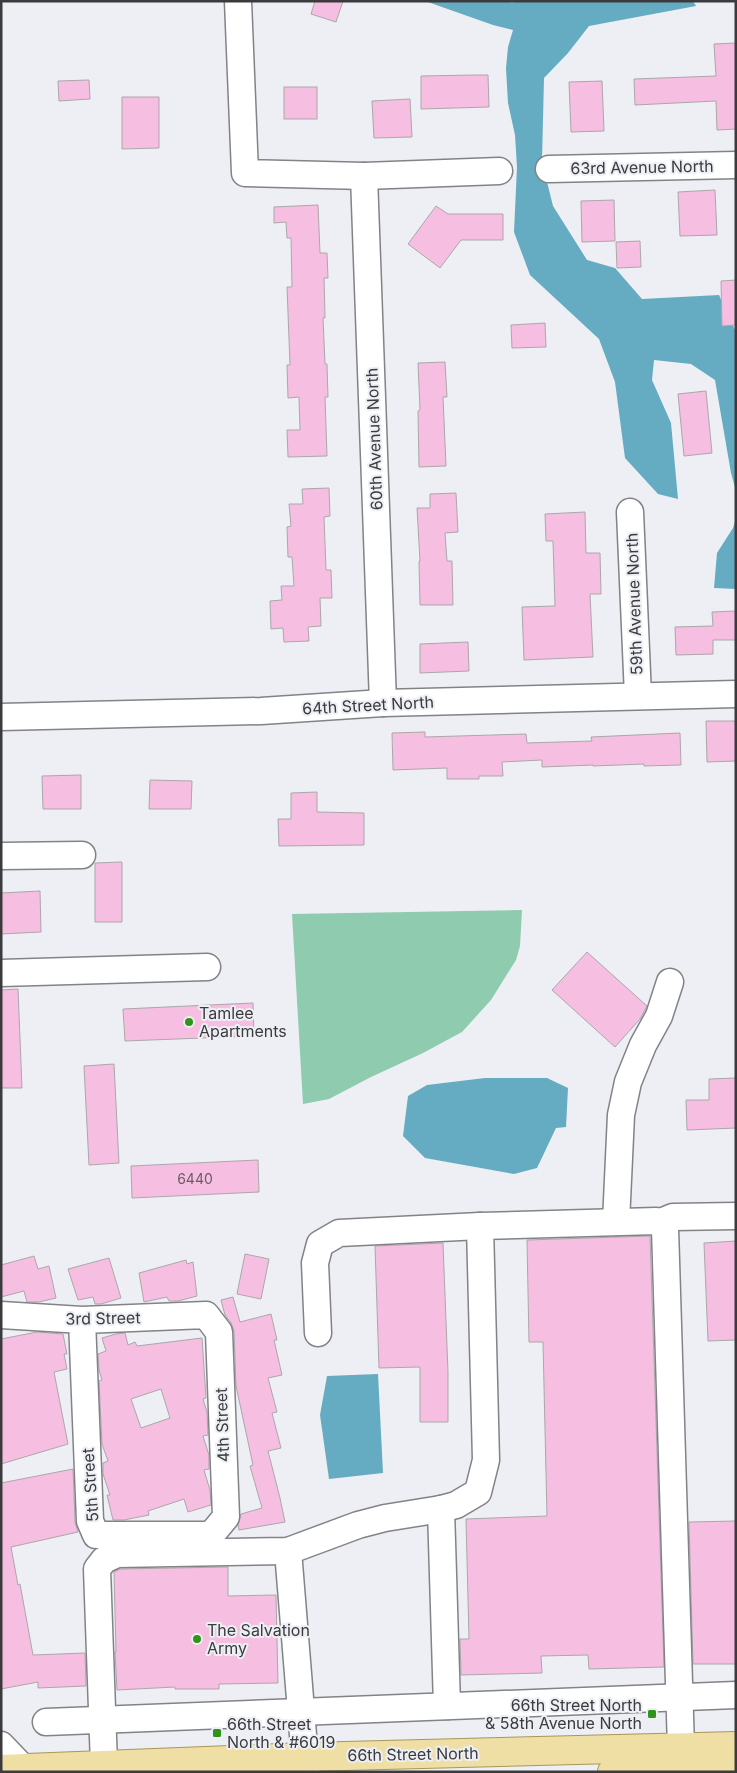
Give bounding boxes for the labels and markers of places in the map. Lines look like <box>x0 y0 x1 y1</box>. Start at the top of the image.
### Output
place label: Tamlee Apartments <box>199 1003 287 1041</box>
marker: Tamlee Apartments <box>183 1016 195 1028</box>
place label: The Salvation Army <box>207 1620 310 1658</box>
marker: The Salvation Army <box>191 1633 203 1645</box>
place label: 66th Street North & 58th Avenue North <box>485 1695 642 1733</box>
marker: 66th Street North & 58th Avenue North <box>646 1708 658 1720</box>
place label: 66th Street North & #6019 <box>227 1714 336 1752</box>
marker: 66th Street North & #6019 <box>211 1727 223 1739</box>

